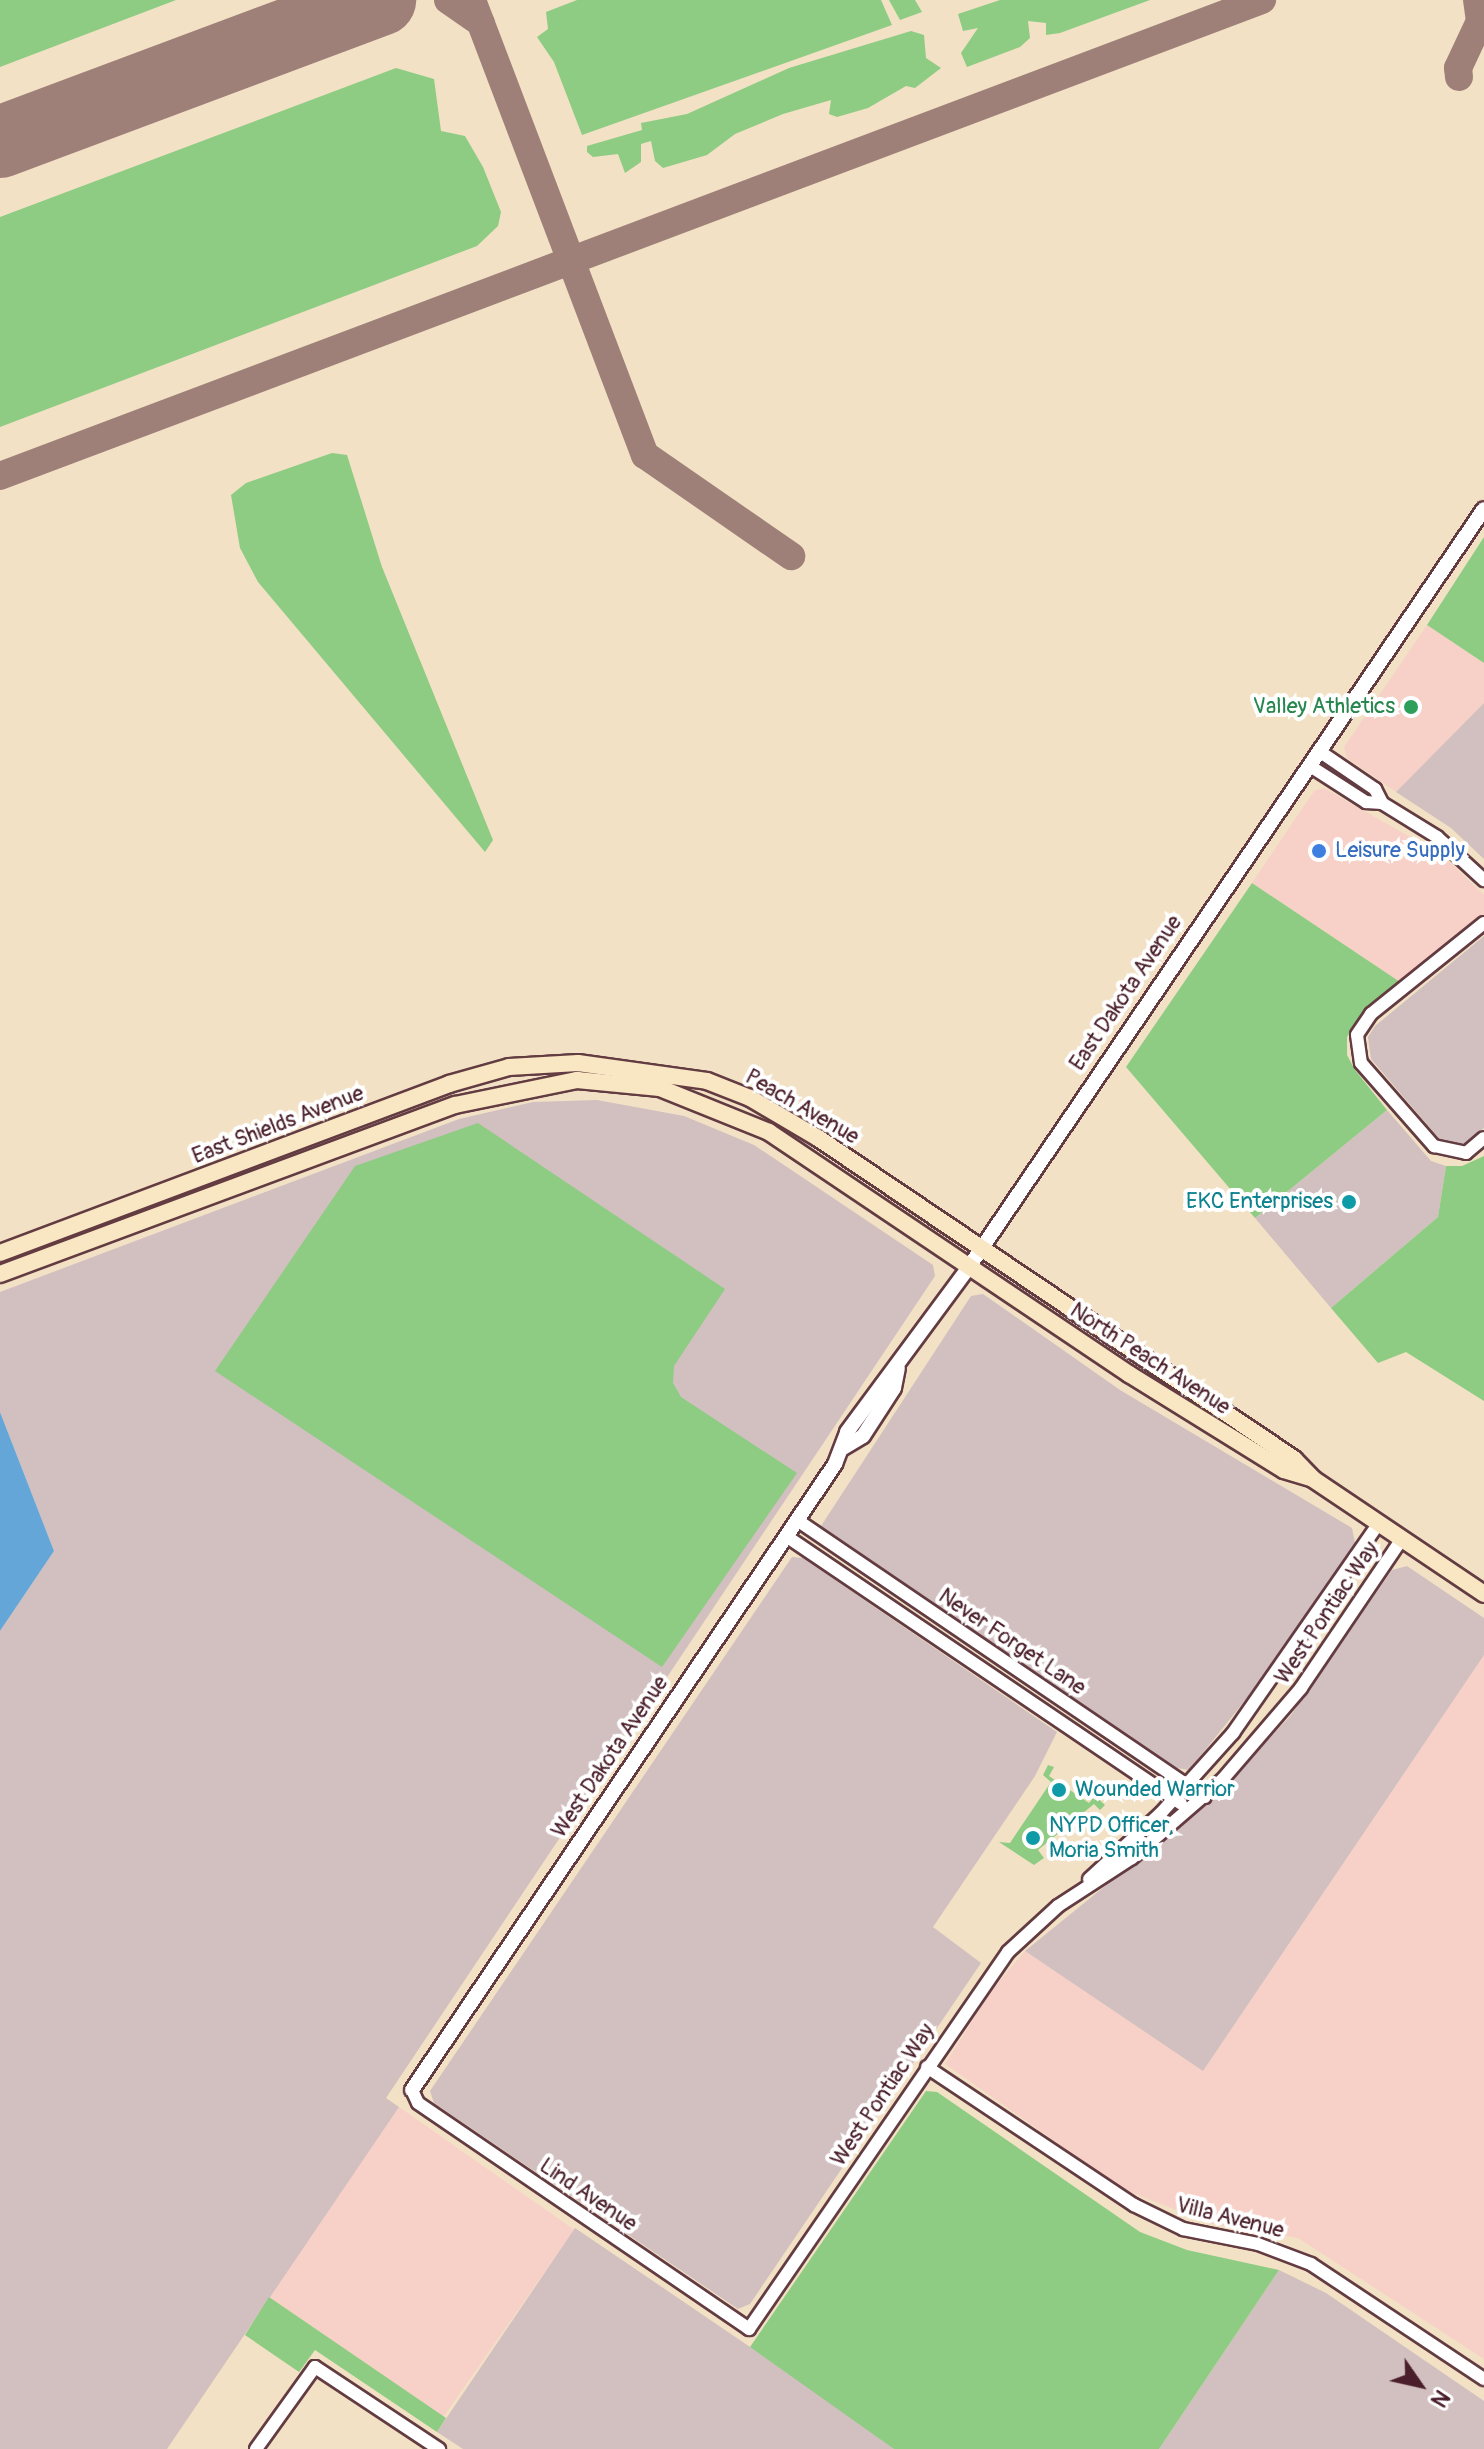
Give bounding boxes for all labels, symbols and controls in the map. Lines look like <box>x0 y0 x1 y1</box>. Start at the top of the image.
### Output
place label: Valley Athletics <box>1253 694 1395 720</box>
marker: Valley Athletics <box>1402 698 1420 716</box>
place label: Leisure Supply <box>1335 838 1465 864</box>
marker: Leisure Supply <box>1310 842 1328 860</box>
street label: East Dakota Avenue <box>1064 910 1188 1076</box>
street label: Peach Avenue <box>740 1064 864 1150</box>
street label: East Shields Avenue <box>189 1080 367 1170</box>
place label: EKC Enterprises <box>1186 1189 1333 1215</box>
marker: EKC Enterprises <box>1340 1193 1358 1211</box>
street label: North Peach Avenue <box>1065 1297 1235 1421</box>
street label: West Pontiac Way <box>1270 1537 1384 1689</box>
street label: Never Forget Lane <box>933 1583 1091 1701</box>
street label: West Dakota Avenue <box>546 1671 674 1843</box>
place label: Wounded Warrior <box>1075 1777 1235 1803</box>
marker: Wounded Warrior <box>1050 1781 1068 1799</box>
place label: NYPD Officer, Moria Smith <box>1049 1812 1174 1864</box>
marker: NYPD Officer, Moria Smith <box>1024 1829 1042 1847</box>
street label: West Pontiac Way <box>826 2019 940 2171</box>
street label: Lind Avenue <box>534 2153 642 2237</box>
street label: Villa Avenue <box>1173 2192 1287 2244</box>
north arrow <box>1380 2345 1460 2425</box>
text: N <box>1424 2384 1456 2412</box>

